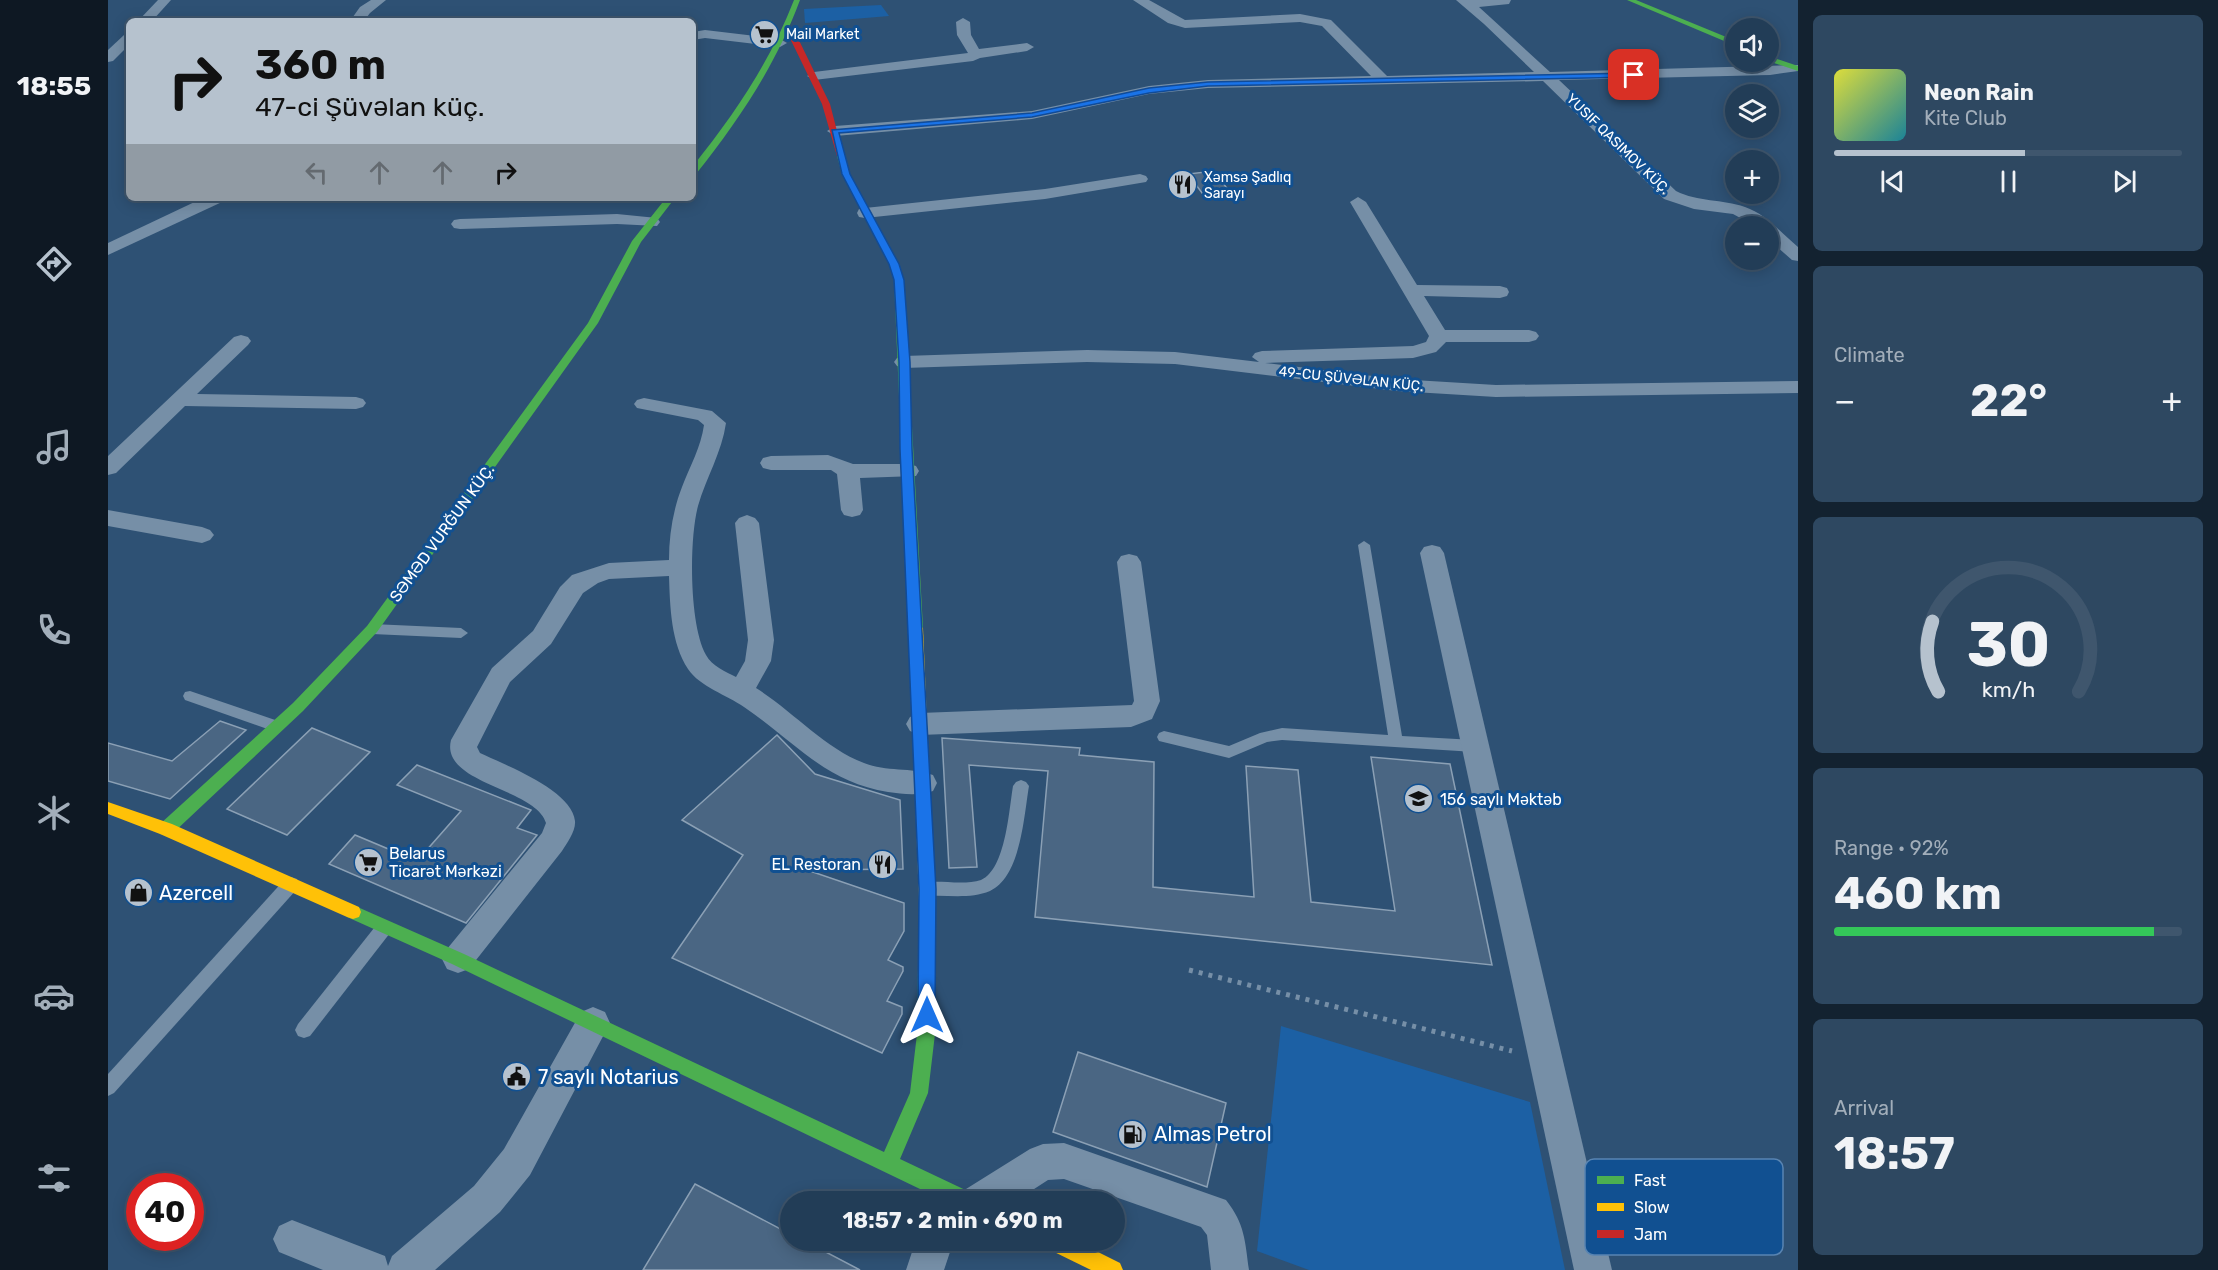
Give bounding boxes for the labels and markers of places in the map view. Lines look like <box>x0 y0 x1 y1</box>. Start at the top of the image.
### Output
supermarket icon: Mail Market <box>749 18 781 50</box>
place label: Mail Market <box>786 26 860 43</box>
pin <box>1608 49 1659 100</box>
restaurant icon: Xəmsə Şadlıq Sarayı <box>1167 169 1199 201</box>
place label: Xəmsə Şadlıq Sarayı <box>1204 169 1291 202</box>
school or university icon: 156 saylı Məktəb <box>1403 783 1435 815</box>
place label: 156 saylı Məktəb <box>1440 790 1562 809</box>
place label: Belarus Ticarət Mərkəzi <box>389 844 502 881</box>
supermarket icon: Belarus Ticarət Mərkəzi <box>352 846 384 878</box>
restaurant icon: EL Restoran <box>866 848 898 880</box>
place label: EL Restoran <box>771 855 861 874</box>
shop icon: Azercell <box>122 877 154 909</box>
place label: Azercell <box>159 881 233 905</box>
public building icon: 7 saylı Notarius <box>501 1061 533 1093</box>
place label: 7 saylı Notarius <box>538 1065 679 1089</box>
fuel station icon: Almas Petrol <box>1117 1118 1149 1150</box>
place label: Almas Petrol <box>1154 1122 1272 1146</box>

